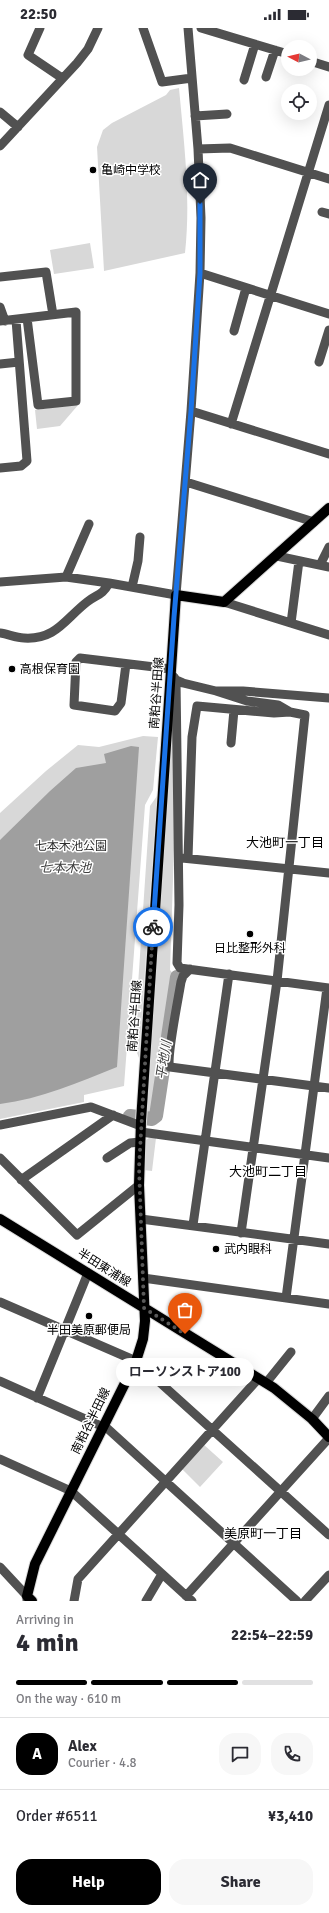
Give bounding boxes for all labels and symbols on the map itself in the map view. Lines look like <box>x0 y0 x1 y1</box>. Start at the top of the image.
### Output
north arrow <box>281 40 317 76</box>
place label: 亀崎中学校 <box>101 163 161 178</box>
pin <box>183 163 217 204</box>
marker: 亀崎中学校 <box>88 165 98 175</box>
street label: 南粕谷半田線 <box>147 657 167 729</box>
place label: 高根保育園 <box>20 662 80 677</box>
marker: 高根保育園 <box>7 664 17 674</box>
district label: 大池町一丁目 <box>246 835 324 851</box>
park label: 七本木池公園 <box>35 839 107 854</box>
water label: 七本木池 <box>39 860 93 876</box>
courier <box>133 907 173 947</box>
marker: 日比整形外科 <box>245 929 255 939</box>
place label: 日比整形外科 <box>214 941 286 956</box>
street label: 南粕谷半田線 <box>125 980 145 1052</box>
water label: 平地川 <box>153 1038 175 1081</box>
district label: 大池町二丁目 <box>229 1164 307 1180</box>
place label: 武内眼科 <box>224 1242 272 1257</box>
marker: 武内眼科 <box>211 1244 221 1254</box>
street label: 半田東浦線 <box>75 1246 133 1290</box>
pin <box>168 1293 202 1334</box>
marker: 半田美原郵便局 <box>84 1311 94 1321</box>
place label: 半田美原郵便局 <box>47 1323 131 1338</box>
callout: ローソンストア100 <box>116 1358 254 1386</box>
street label: 南粕谷半田線 <box>68 1385 114 1457</box>
district label: 美原町一丁目 <box>224 1526 302 1542</box>

